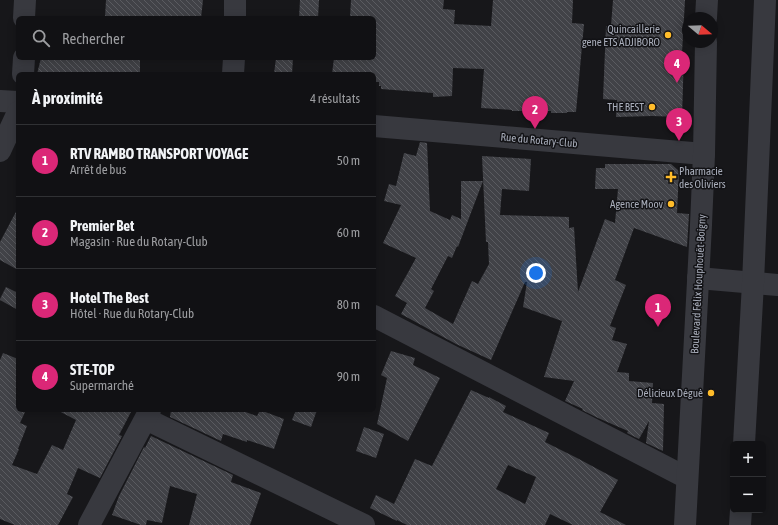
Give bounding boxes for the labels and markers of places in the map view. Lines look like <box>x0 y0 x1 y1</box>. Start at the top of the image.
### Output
place label: Quincaillerie gene ETS ADJIBORO <box>582 23 660 48</box>
marker: Quincaillerie gene ETS ADJIBORO <box>663 30 673 40</box>
pin: 4 <box>664 50 690 83</box>
pin: 2 <box>522 96 548 129</box>
place label: THE BEST <box>607 101 644 113</box>
marker: THE BEST <box>647 102 657 112</box>
pin: 3 <box>666 108 692 141</box>
place label: Pharmacie des Oliviers <box>679 165 726 190</box>
marker: Pharmacie des Oliviers <box>666 172 676 182</box>
place label: Agence Moov <box>610 198 663 210</box>
marker: Agence Moov <box>666 199 676 209</box>
pin: 1 <box>645 294 671 327</box>
place label: Délicieux Déguè <box>637 387 703 399</box>
marker: Délicieux Déguè <box>706 388 716 398</box>

